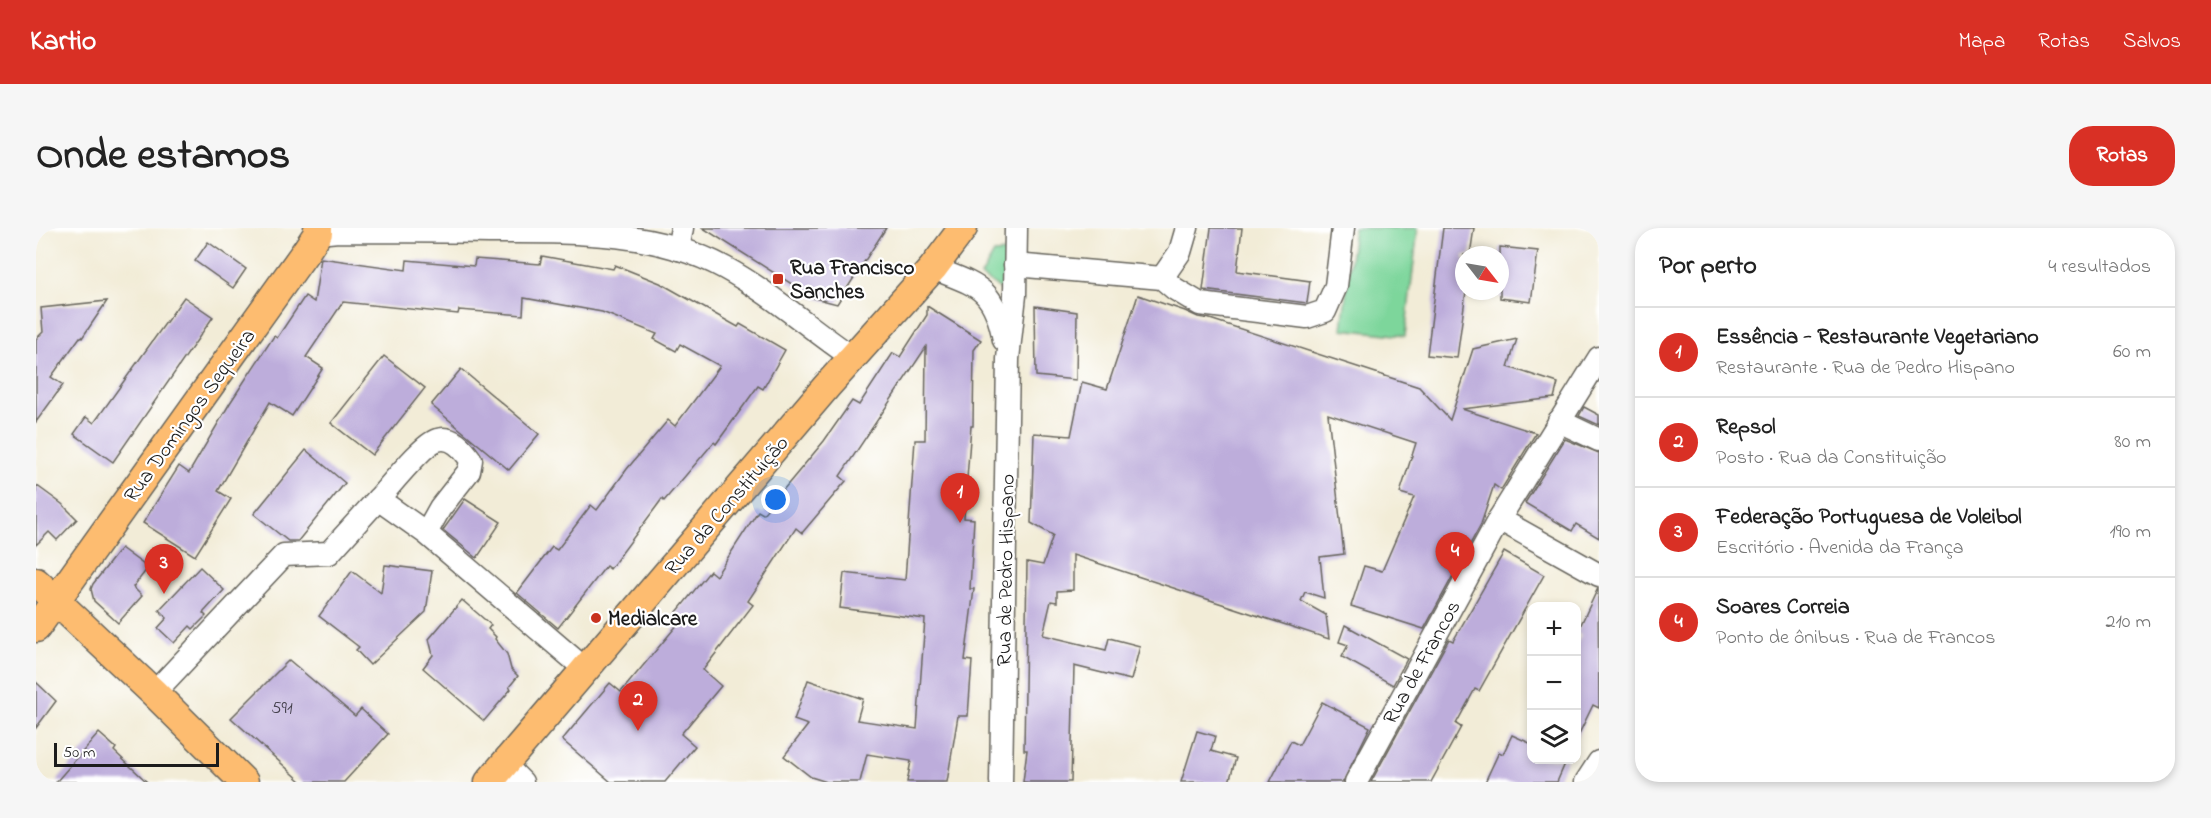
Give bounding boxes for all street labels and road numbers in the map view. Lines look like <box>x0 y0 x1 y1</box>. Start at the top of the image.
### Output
street label: Rua Domingos Sequeira <box>117 323 265 510</box>
street label: Rua da Constituição <box>658 430 797 583</box>
street label: Rua de Pedro Hispano <box>990 474 1024 666</box>
street label: Rua de Francos <box>1376 595 1469 730</box>

